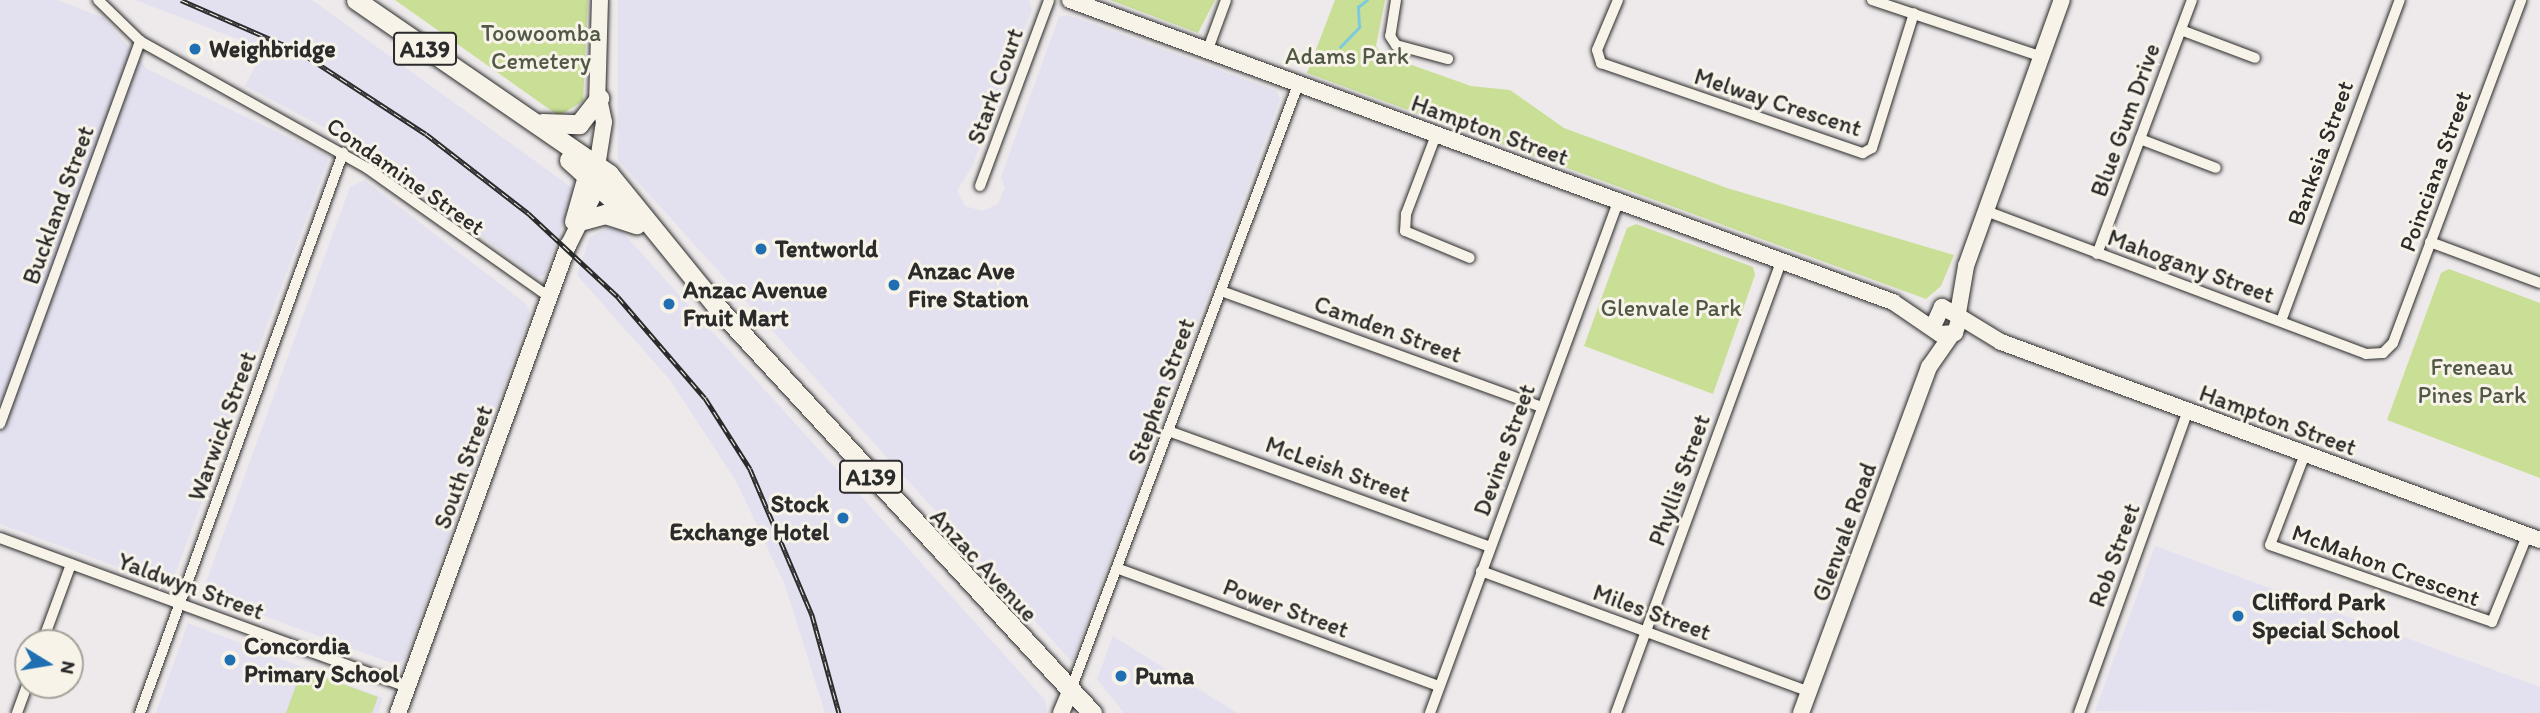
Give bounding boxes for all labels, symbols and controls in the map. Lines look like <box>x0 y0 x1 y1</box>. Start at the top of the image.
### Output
park label: Toowoomba Cemetery <box>481 19 601 75</box>
street label: Stark Court <box>961 24 1029 148</box>
road number: A139 <box>392 30 458 68</box>
place label: Weighbridge <box>209 35 336 63</box>
street label: Blue Gum Drive <box>2084 39 2166 201</box>
marker: Weighbridge <box>187 41 203 57</box>
park label: Adams Park <box>1285 42 1409 70</box>
street label: Melway Crescent <box>1691 61 1865 143</box>
street label: Banksia Street <box>2280 77 2360 229</box>
street label: Poinciana Street <box>2393 87 2477 255</box>
street label: Hampton Street <box>1408 88 1572 172</box>
street label: Condamine Street <box>322 111 490 241</box>
street label: Buckland Street <box>16 122 100 288</box>
street label: Mahogany Street <box>2104 223 2278 309</box>
place label: Tentworld <box>775 235 878 263</box>
marker: Tentworld <box>753 241 769 257</box>
place label: Anzac Ave Fire Station <box>908 257 1029 313</box>
place label: Anzac Avenue Fruit Mart <box>683 276 827 332</box>
marker: Anzac Ave Fire Station <box>886 277 902 293</box>
street label: Camden Street <box>1310 289 1466 369</box>
park label: Glenvale Park <box>1600 294 1742 322</box>
marker: Anzac Avenue Fruit Mart <box>661 296 677 312</box>
street label: Stephen Street <box>1121 314 1201 468</box>
street label: Warwick Street <box>182 347 262 505</box>
park label: Freneau Pines Park <box>2418 353 2526 409</box>
street label: Hampton Street <box>2196 378 2360 462</box>
street label: Devine Street <box>1467 380 1541 520</box>
street label: South Street <box>427 401 499 533</box>
street label: Phyllis Street <box>1642 411 1716 549</box>
street label: McLeish Street <box>1262 429 1414 509</box>
road number: A139 <box>838 457 904 496</box>
street label: Glenvale Road <box>1806 458 1882 606</box>
place label: Stock Exchange Hotel <box>669 490 829 546</box>
street label: Rob Street <box>2082 499 2146 611</box>
street label: Anzac Avenue <box>924 503 1044 627</box>
marker: Stock Exchange Hotel <box>835 510 851 526</box>
street label: McMahon Crescent <box>2288 518 2484 612</box>
street label: Yaldwyn Street <box>114 546 268 626</box>
street label: Power Street <box>1220 572 1352 644</box>
street label: Miles Street <box>1589 577 1715 647</box>
place label: Clifford Park Special School <box>2252 588 2400 644</box>
marker: Clifford Park Special School <box>2230 608 2246 624</box>
north arrow <box>14 629 84 699</box>
place label: Concordia Primary School <box>244 632 399 688</box>
marker: Concordia Primary School <box>222 652 238 668</box>
text: N <box>56 659 81 676</box>
place label: Puma <box>1135 662 1194 690</box>
marker: Puma <box>1113 668 1129 684</box>

